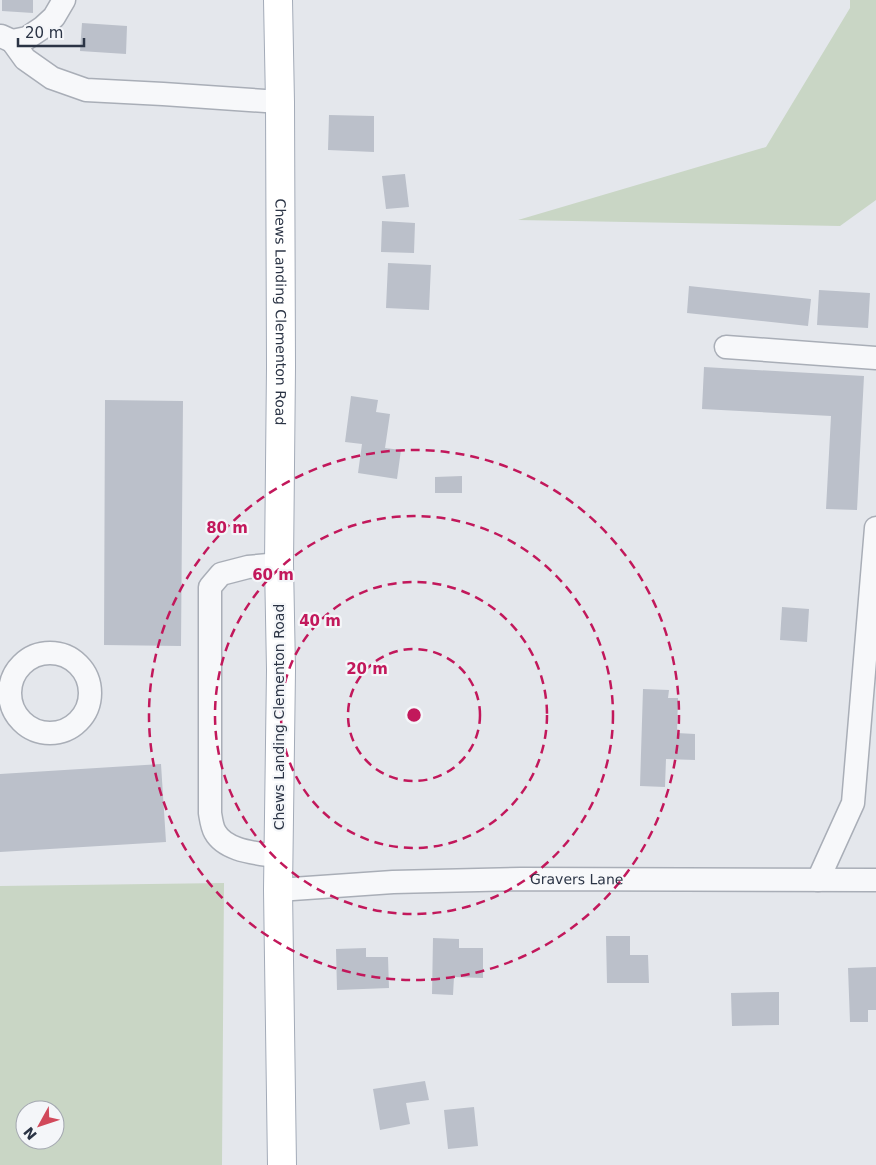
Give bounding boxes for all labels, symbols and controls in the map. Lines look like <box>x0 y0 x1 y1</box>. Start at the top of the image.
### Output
scale bar <box>18 15 84 47</box>
text: 20 m <box>25 24 63 42</box>
street label: Chews Landing Clementon Road <box>272 199 289 425</box>
text: 80 m <box>206 519 248 537</box>
text: 60 m <box>252 566 294 584</box>
street label: Chews Landing Clementon Road <box>271 604 287 830</box>
text: 40 m <box>299 612 341 630</box>
text: 20 m <box>346 660 388 678</box>
centre of rings <box>405 706 423 724</box>
street label: Gravers Lane <box>530 871 623 887</box>
north arrow <box>15 1100 65 1150</box>
text: N <box>20 1124 40 1143</box>

